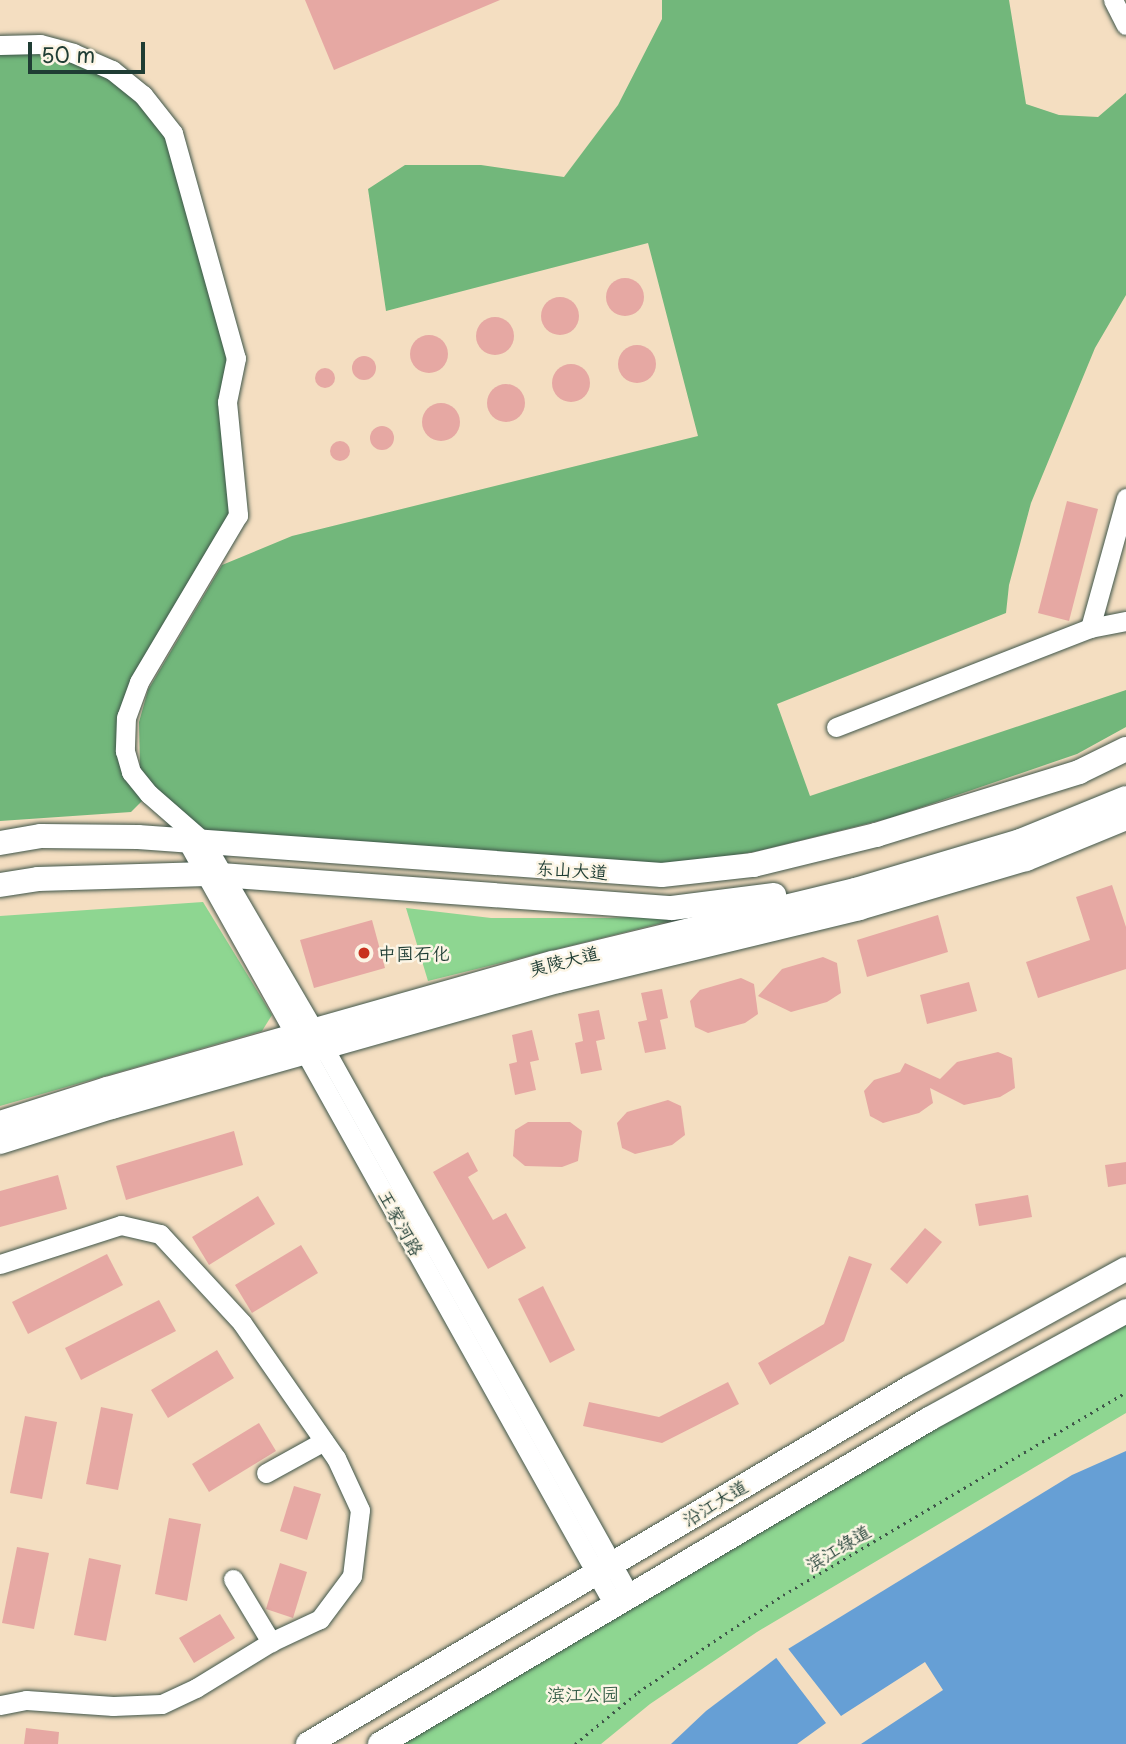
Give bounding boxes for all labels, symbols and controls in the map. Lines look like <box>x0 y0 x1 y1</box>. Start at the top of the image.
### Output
scale bar <box>32 28 149 72</box>
text: 50 m <box>41 38 95 70</box>
street label: 东山大道 <box>535 857 609 883</box>
place label: 中国石化 <box>378 942 450 964</box>
street label: 夷陵大道 <box>526 942 602 980</box>
marker: 中国石化 <box>356 945 372 961</box>
street label: 王家河路 <box>374 1186 428 1260</box>
street label: 沿江大道 <box>679 1475 751 1531</box>
street label: 滨江绿道 <box>802 1520 874 1576</box>
park label: 滨江公园 <box>547 1683 619 1705</box>

